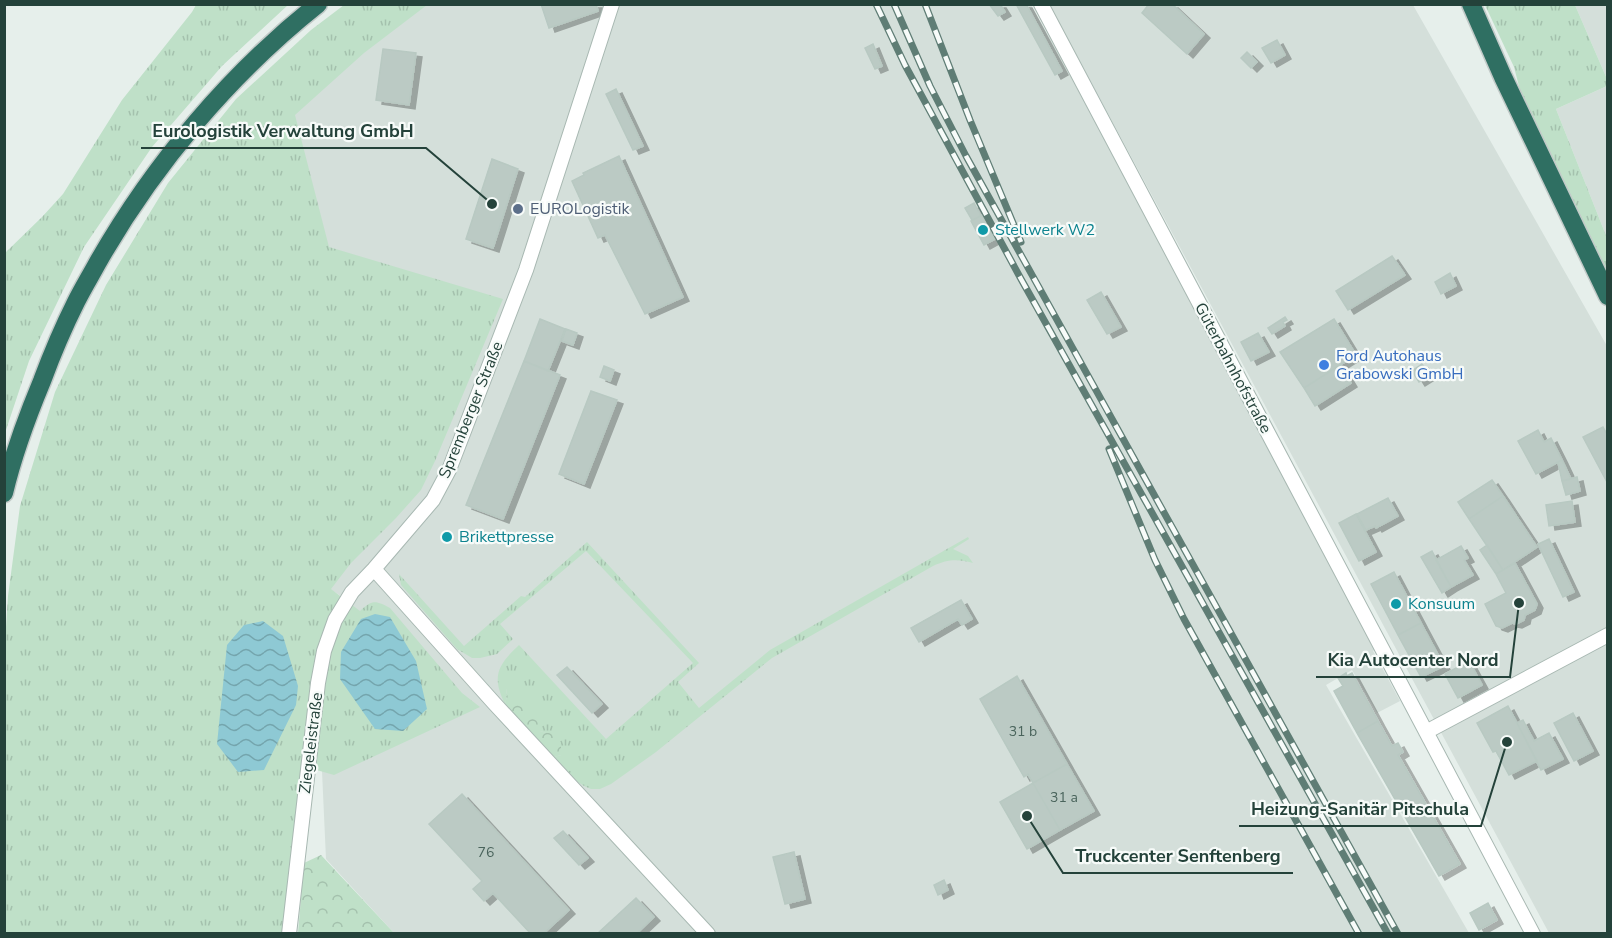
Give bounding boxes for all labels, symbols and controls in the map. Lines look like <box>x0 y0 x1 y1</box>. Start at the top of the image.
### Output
callout: Eurologistik Verwaltung GmbH <box>141 112 426 148</box>
text: Eurologistik Verwaltung GmbH <box>152 119 414 143</box>
place label: EUROLogistik <box>530 198 630 220</box>
marker: EUROLogistik <box>511 202 525 216</box>
place label: Stellwerk W2 <box>995 219 1095 241</box>
marker: Stellwerk W2 <box>976 223 990 237</box>
street label: Güterbahnhofstraße <box>1189 299 1277 437</box>
street label: Spremberger Straße <box>433 338 509 482</box>
place label: Ford Autohaus Grabowski GmbH <box>1336 345 1463 385</box>
marker: Ford Autohaus Grabowski GmbH <box>1317 358 1331 372</box>
place label: Brikettpresse <box>459 526 554 548</box>
marker: Brikettpresse <box>440 530 454 544</box>
place label: Konsuum <box>1408 593 1475 615</box>
marker: Konsuum <box>1389 597 1403 611</box>
callout: Kia Autocenter Nord <box>1316 641 1510 677</box>
text: Kia Autocenter Nord <box>1328 648 1498 672</box>
street label: Ziegeleistraße <box>294 691 328 795</box>
house number: 31 b <box>1009 722 1037 741</box>
house number: 31 a <box>1050 788 1078 807</box>
callout: Heizung-Sanitär Pitschula <box>1239 790 1481 826</box>
text: Heizung-Sanitär Pitschula <box>1251 797 1469 821</box>
callout: Truckcenter Senftenberg <box>1063 837 1293 873</box>
house number: 76 <box>478 843 494 862</box>
text: Truckcenter Senftenberg <box>1075 844 1281 868</box>

